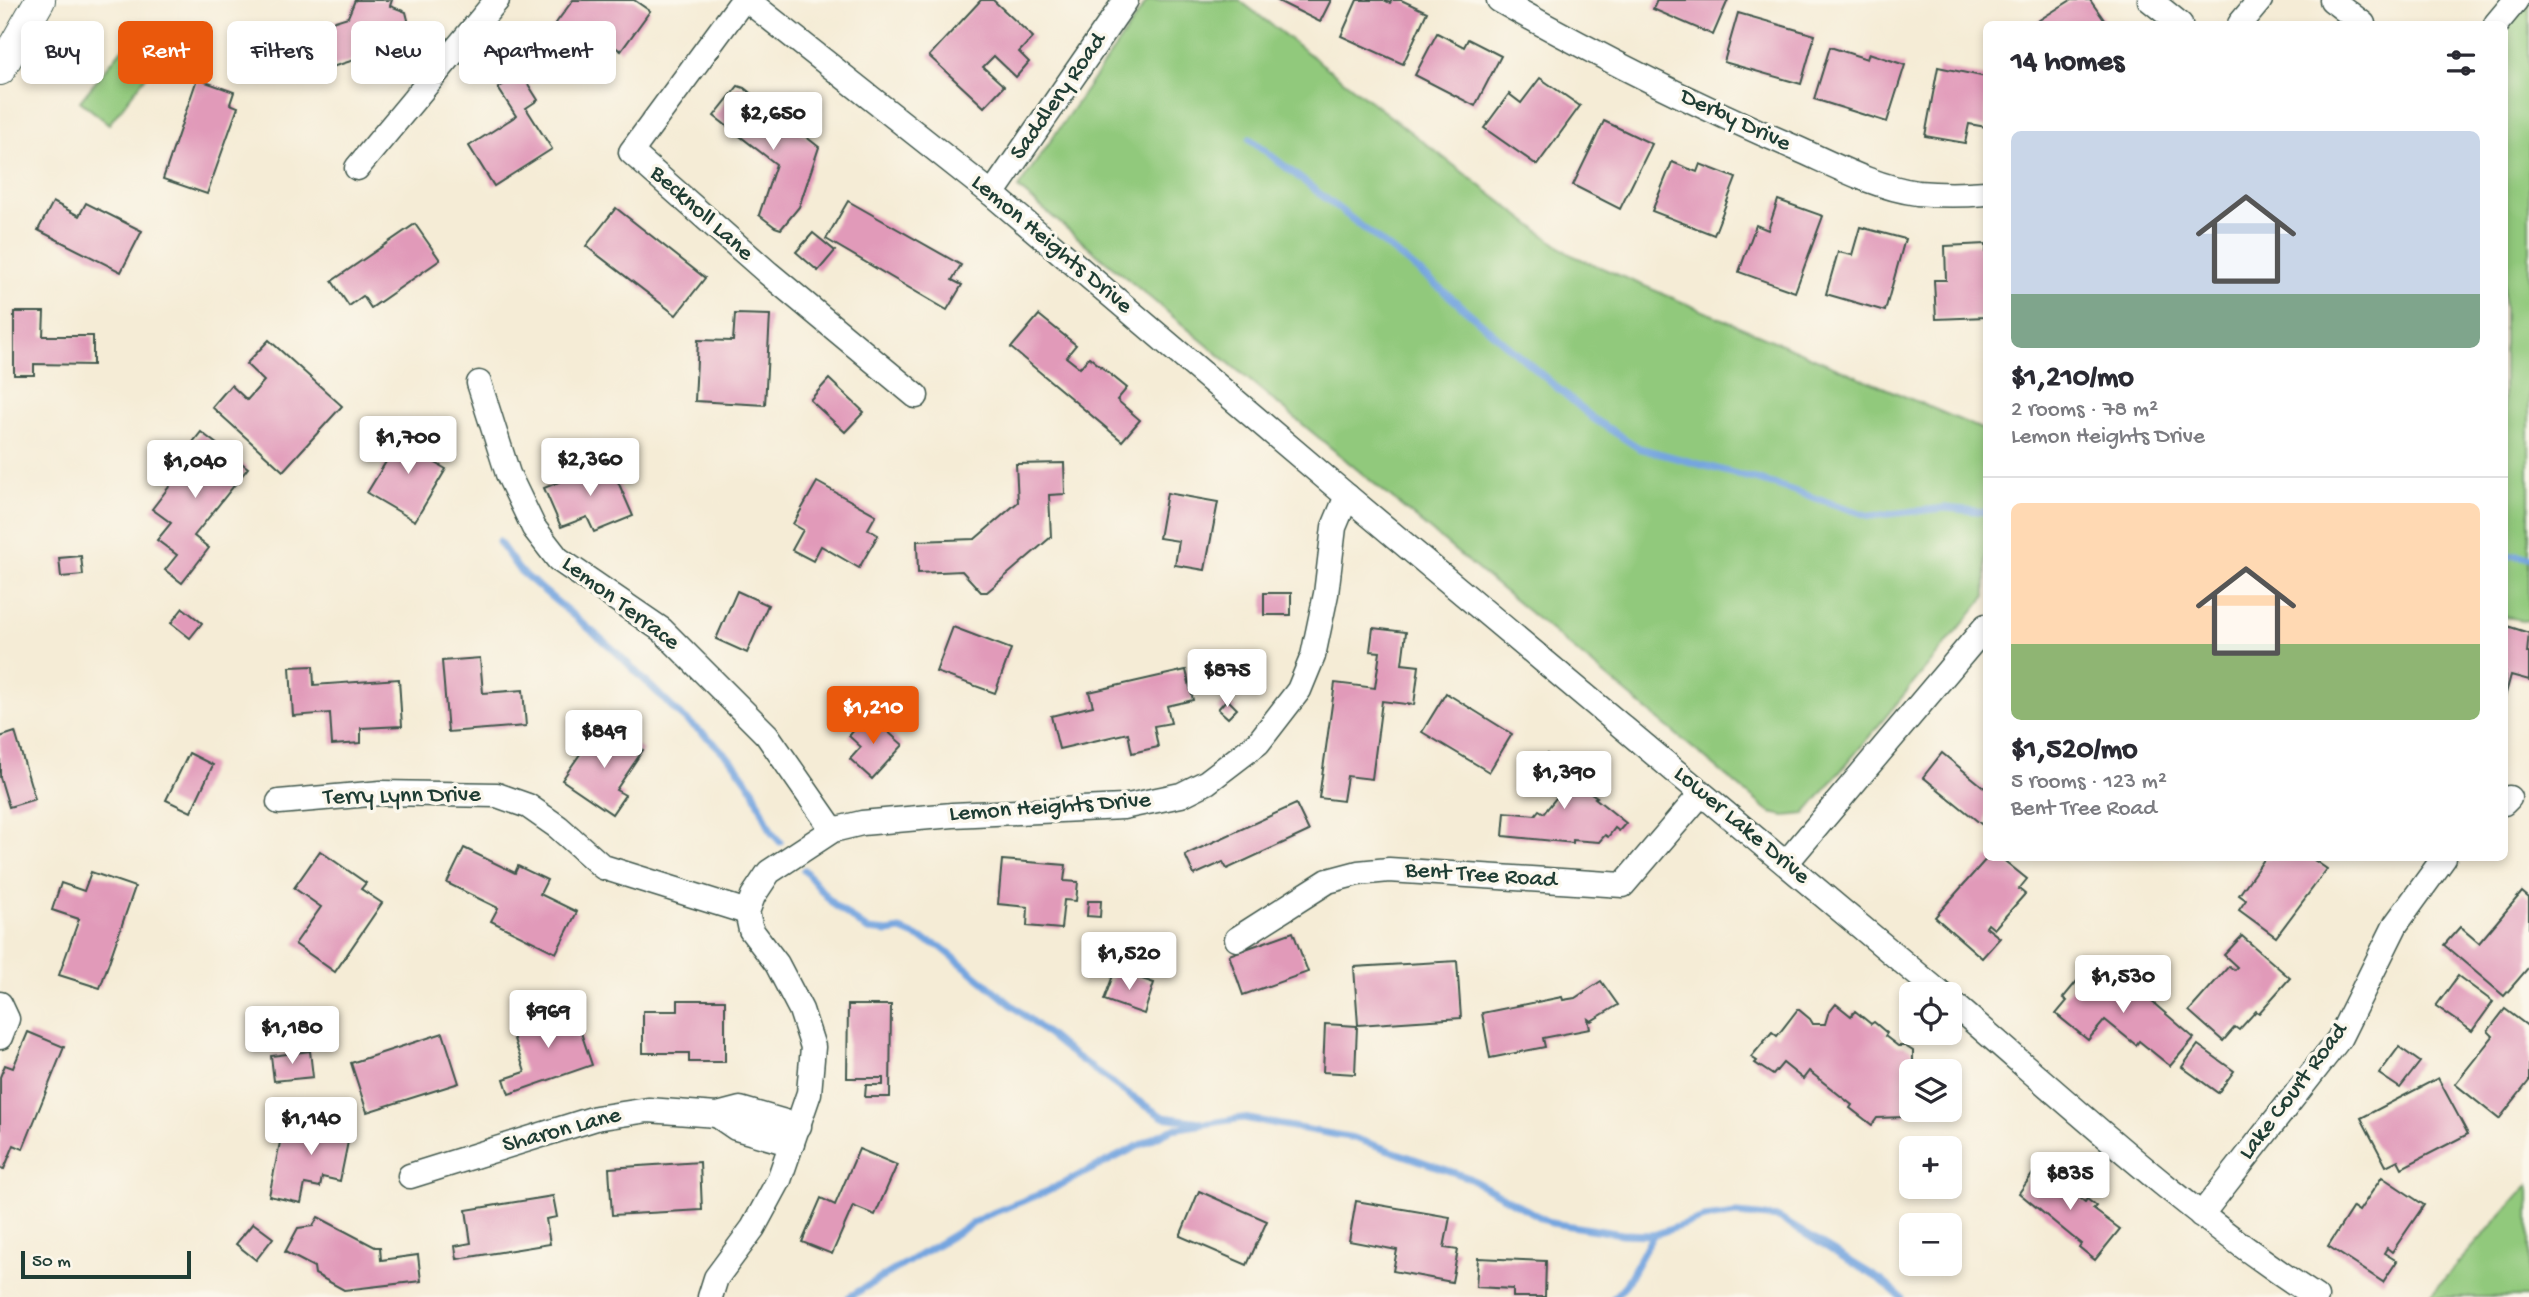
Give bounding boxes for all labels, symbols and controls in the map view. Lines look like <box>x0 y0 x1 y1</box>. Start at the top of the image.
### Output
chip: Buy <box>21 21 104 84</box>
chip: Rent <box>118 21 213 84</box>
chip: Filters <box>227 21 337 84</box>
chip: New <box>351 21 445 84</box>
chip: Apartment <box>459 21 616 84</box>
street label: Saddlery Road <box>1004 26 1115 166</box>
icon: filters <box>2442 44 2480 82</box>
text: 14 homes <box>2011 46 2124 81</box>
street label: Derby Drive <box>1673 82 1796 160</box>
pin: $2,650 <box>716 92 830 152</box>
text: $2,650 <box>740 101 806 128</box>
street label: Becknoll Lane <box>642 159 759 269</box>
street label: Lemon Heights Drive <box>964 169 1138 321</box>
icon: home <box>2183 176 2309 302</box>
text: $1,210/mo <box>2011 362 2134 397</box>
text: 2 rooms · 78 m² <box>2011 397 2158 424</box>
pin: $1,700 <box>351 416 465 476</box>
text: Lemon Heights Drive <box>2011 424 2205 451</box>
text: $1,700 <box>376 425 440 452</box>
pin: $2,360 <box>533 438 647 498</box>
pin: $1,040 <box>138 440 252 500</box>
text: $2,360 <box>557 447 623 474</box>
text: $1,040 <box>163 449 227 476</box>
icon: home <box>2183 548 2309 674</box>
street label: Lemon Terrace <box>555 550 685 658</box>
pin: $875 <box>1186 650 1268 709</box>
text: $875 <box>1204 658 1251 685</box>
pin: $1,210 <box>816 686 930 746</box>
text: $1,210 <box>843 695 903 722</box>
pin: $849 <box>563 710 645 770</box>
text: $849 <box>581 719 627 746</box>
text: $1,520/mo <box>2011 734 2138 769</box>
pin: $1,390 <box>1507 752 1621 811</box>
text: $1,390 <box>1532 760 1596 787</box>
street label: Lower Lake Drive <box>1667 760 1816 892</box>
text: 5 rooms · 123 m² <box>2011 769 2167 796</box>
street label: Terry Lynn Drive <box>321 781 482 813</box>
street label: Lemon Heights Drive <box>948 786 1152 830</box>
text: Bent Tree Road <box>2011 796 2157 823</box>
street label: Bent Tree Road <box>1403 856 1560 896</box>
pin: $1,520 <box>1072 932 1186 992</box>
text: $1,520 <box>1097 941 1161 968</box>
pin: $1,530 <box>2066 956 2180 1015</box>
text: $1,530 <box>2091 964 2155 991</box>
map controls <box>1899 982 1962 1276</box>
button: locate <box>1899 982 1962 1045</box>
pin: $969 <box>507 990 589 1050</box>
text: $969 <box>525 999 571 1026</box>
pin: $1,180 <box>235 1006 349 1066</box>
text: $1,180 <box>261 1015 323 1042</box>
street label: Lake Court Road <box>2233 1016 2356 1166</box>
button: layers <box>1899 1059 1962 1122</box>
pin: $1,140 <box>254 1098 368 1157</box>
street label: Sharon Lane <box>500 1101 625 1161</box>
text: $1,140 <box>281 1106 341 1133</box>
button: + <box>1899 1136 1962 1199</box>
pin: $835 <box>2029 1152 2111 1212</box>
text: $835 <box>2047 1161 2093 1188</box>
button: − <box>1899 1213 1962 1276</box>
scale bar <box>21 1248 191 1280</box>
text: 50 m <box>32 1251 71 1274</box>

